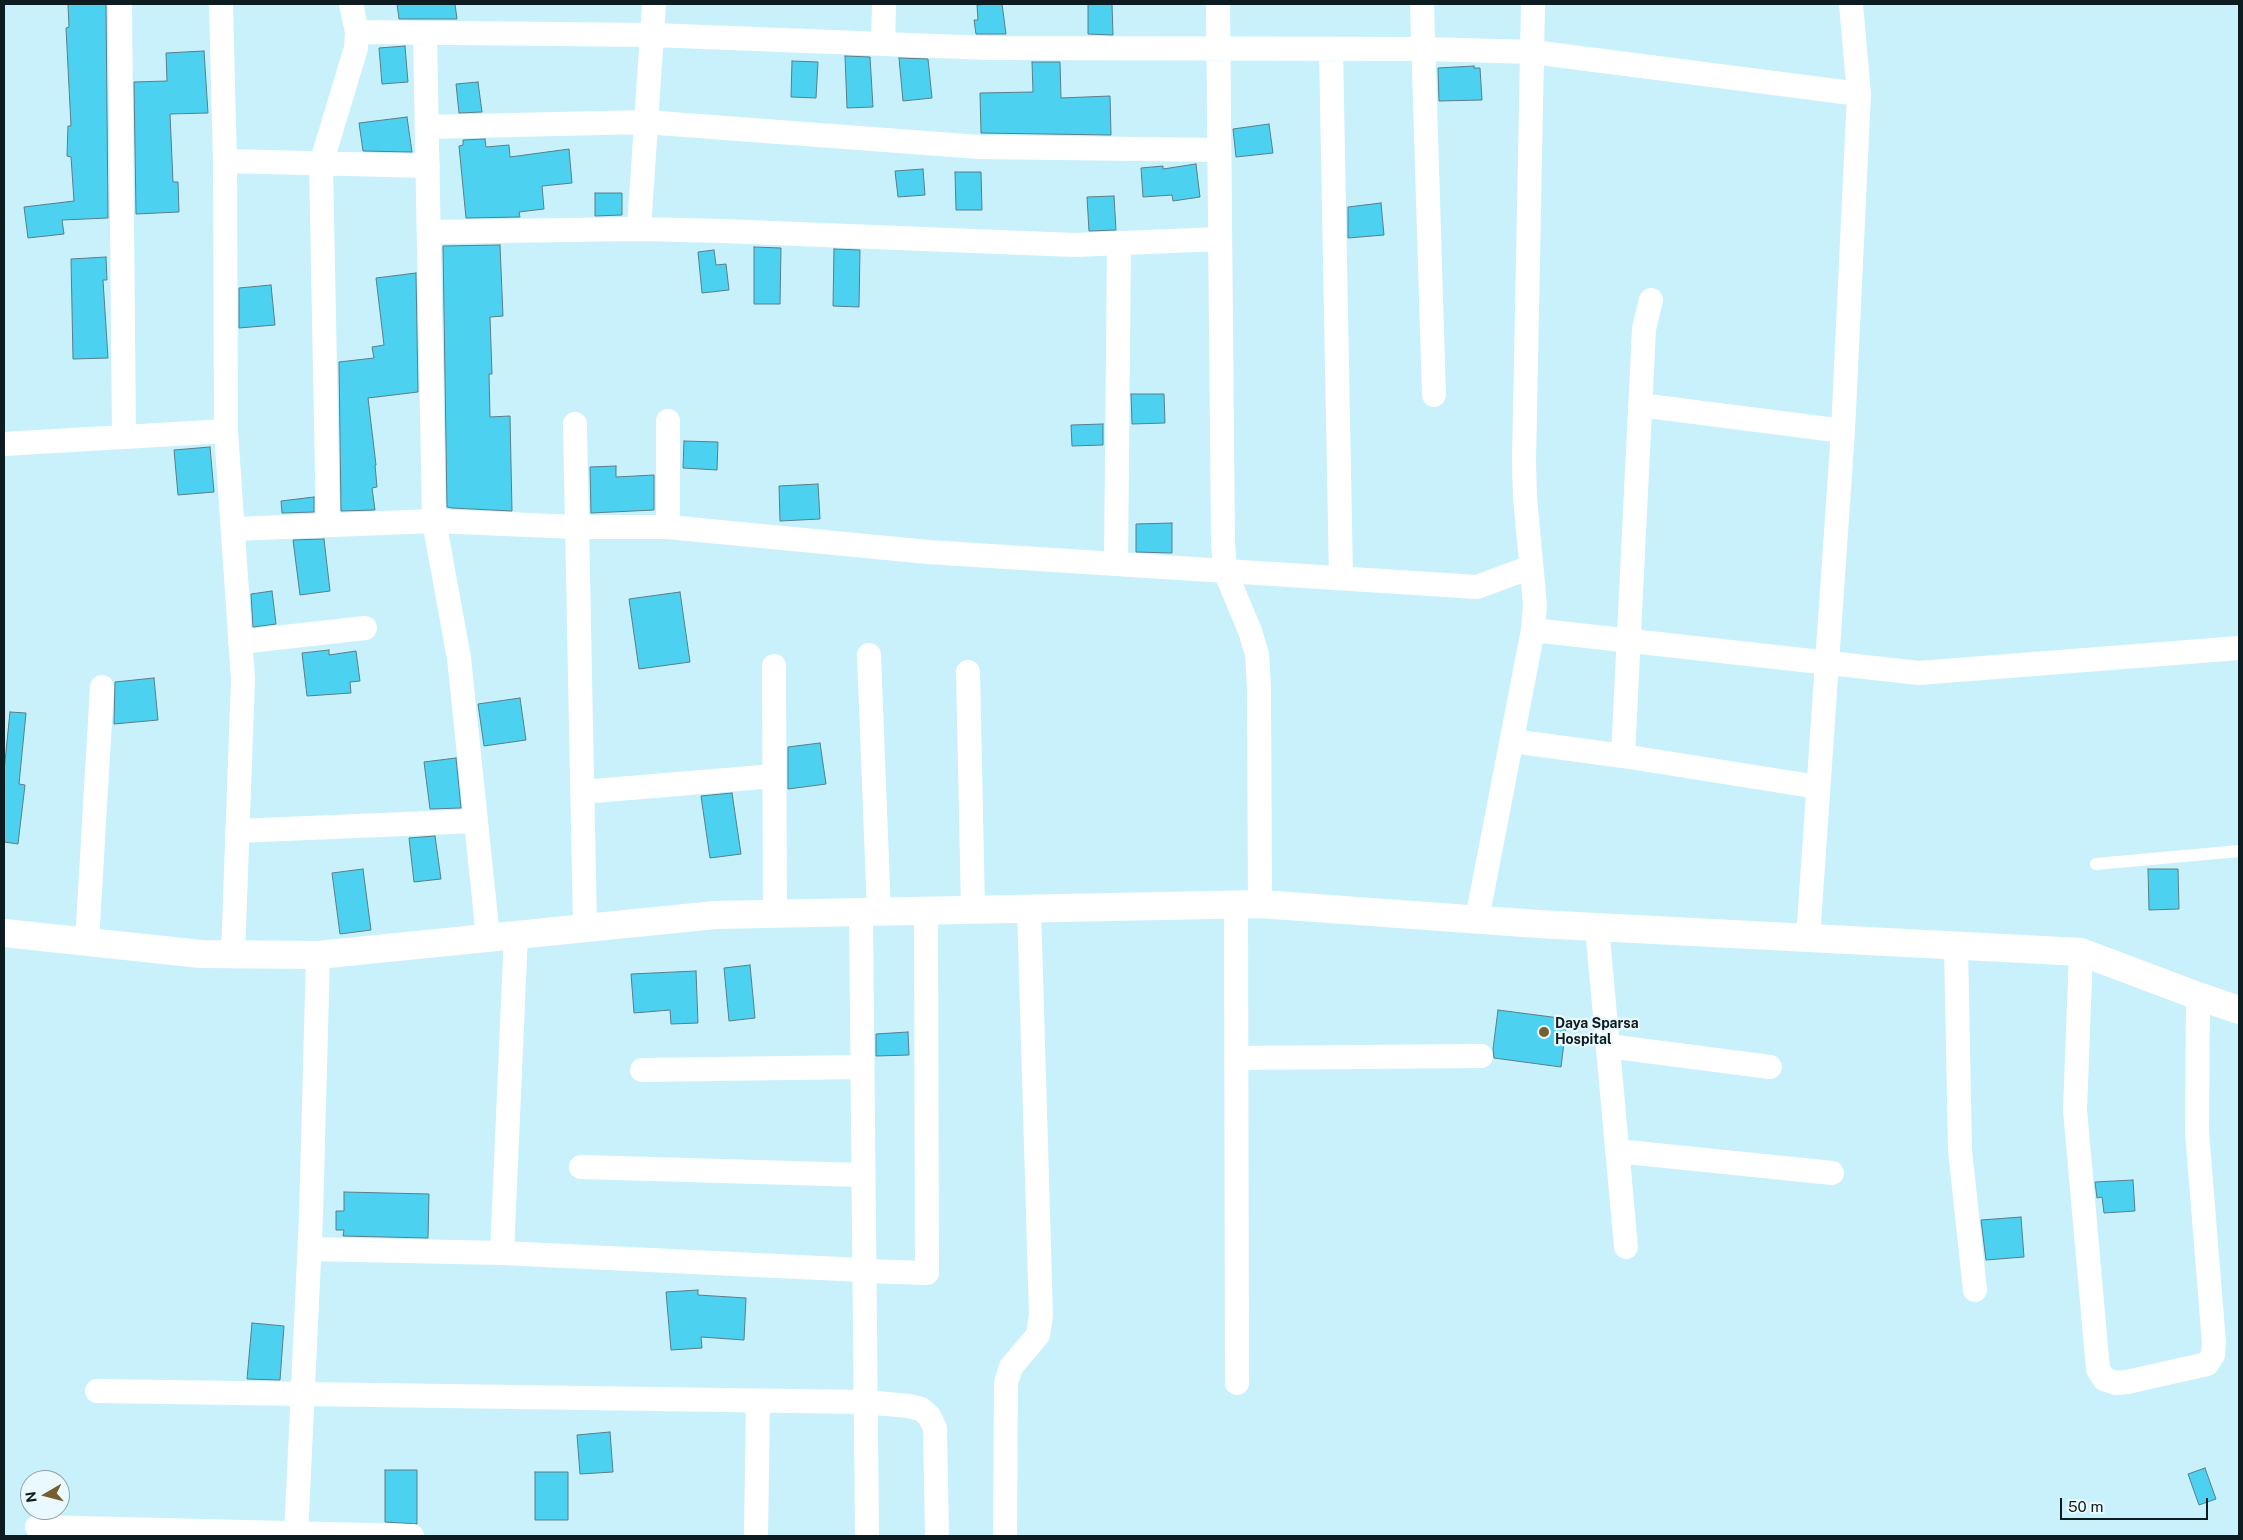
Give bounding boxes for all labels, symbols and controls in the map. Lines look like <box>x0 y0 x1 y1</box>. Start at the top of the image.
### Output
place label: Daya Sparsa Hospital <box>1555 1016 1639 1048</box>
marker: Daya Sparsa Hospital <box>1537 1025 1551 1039</box>
north arrow <box>20 1470 70 1520</box>
scale bar <box>2063 1488 2210 1520</box>
text: N <box>22 1490 40 1503</box>
text: 50 m <box>2068 1498 2103 1515</box>

